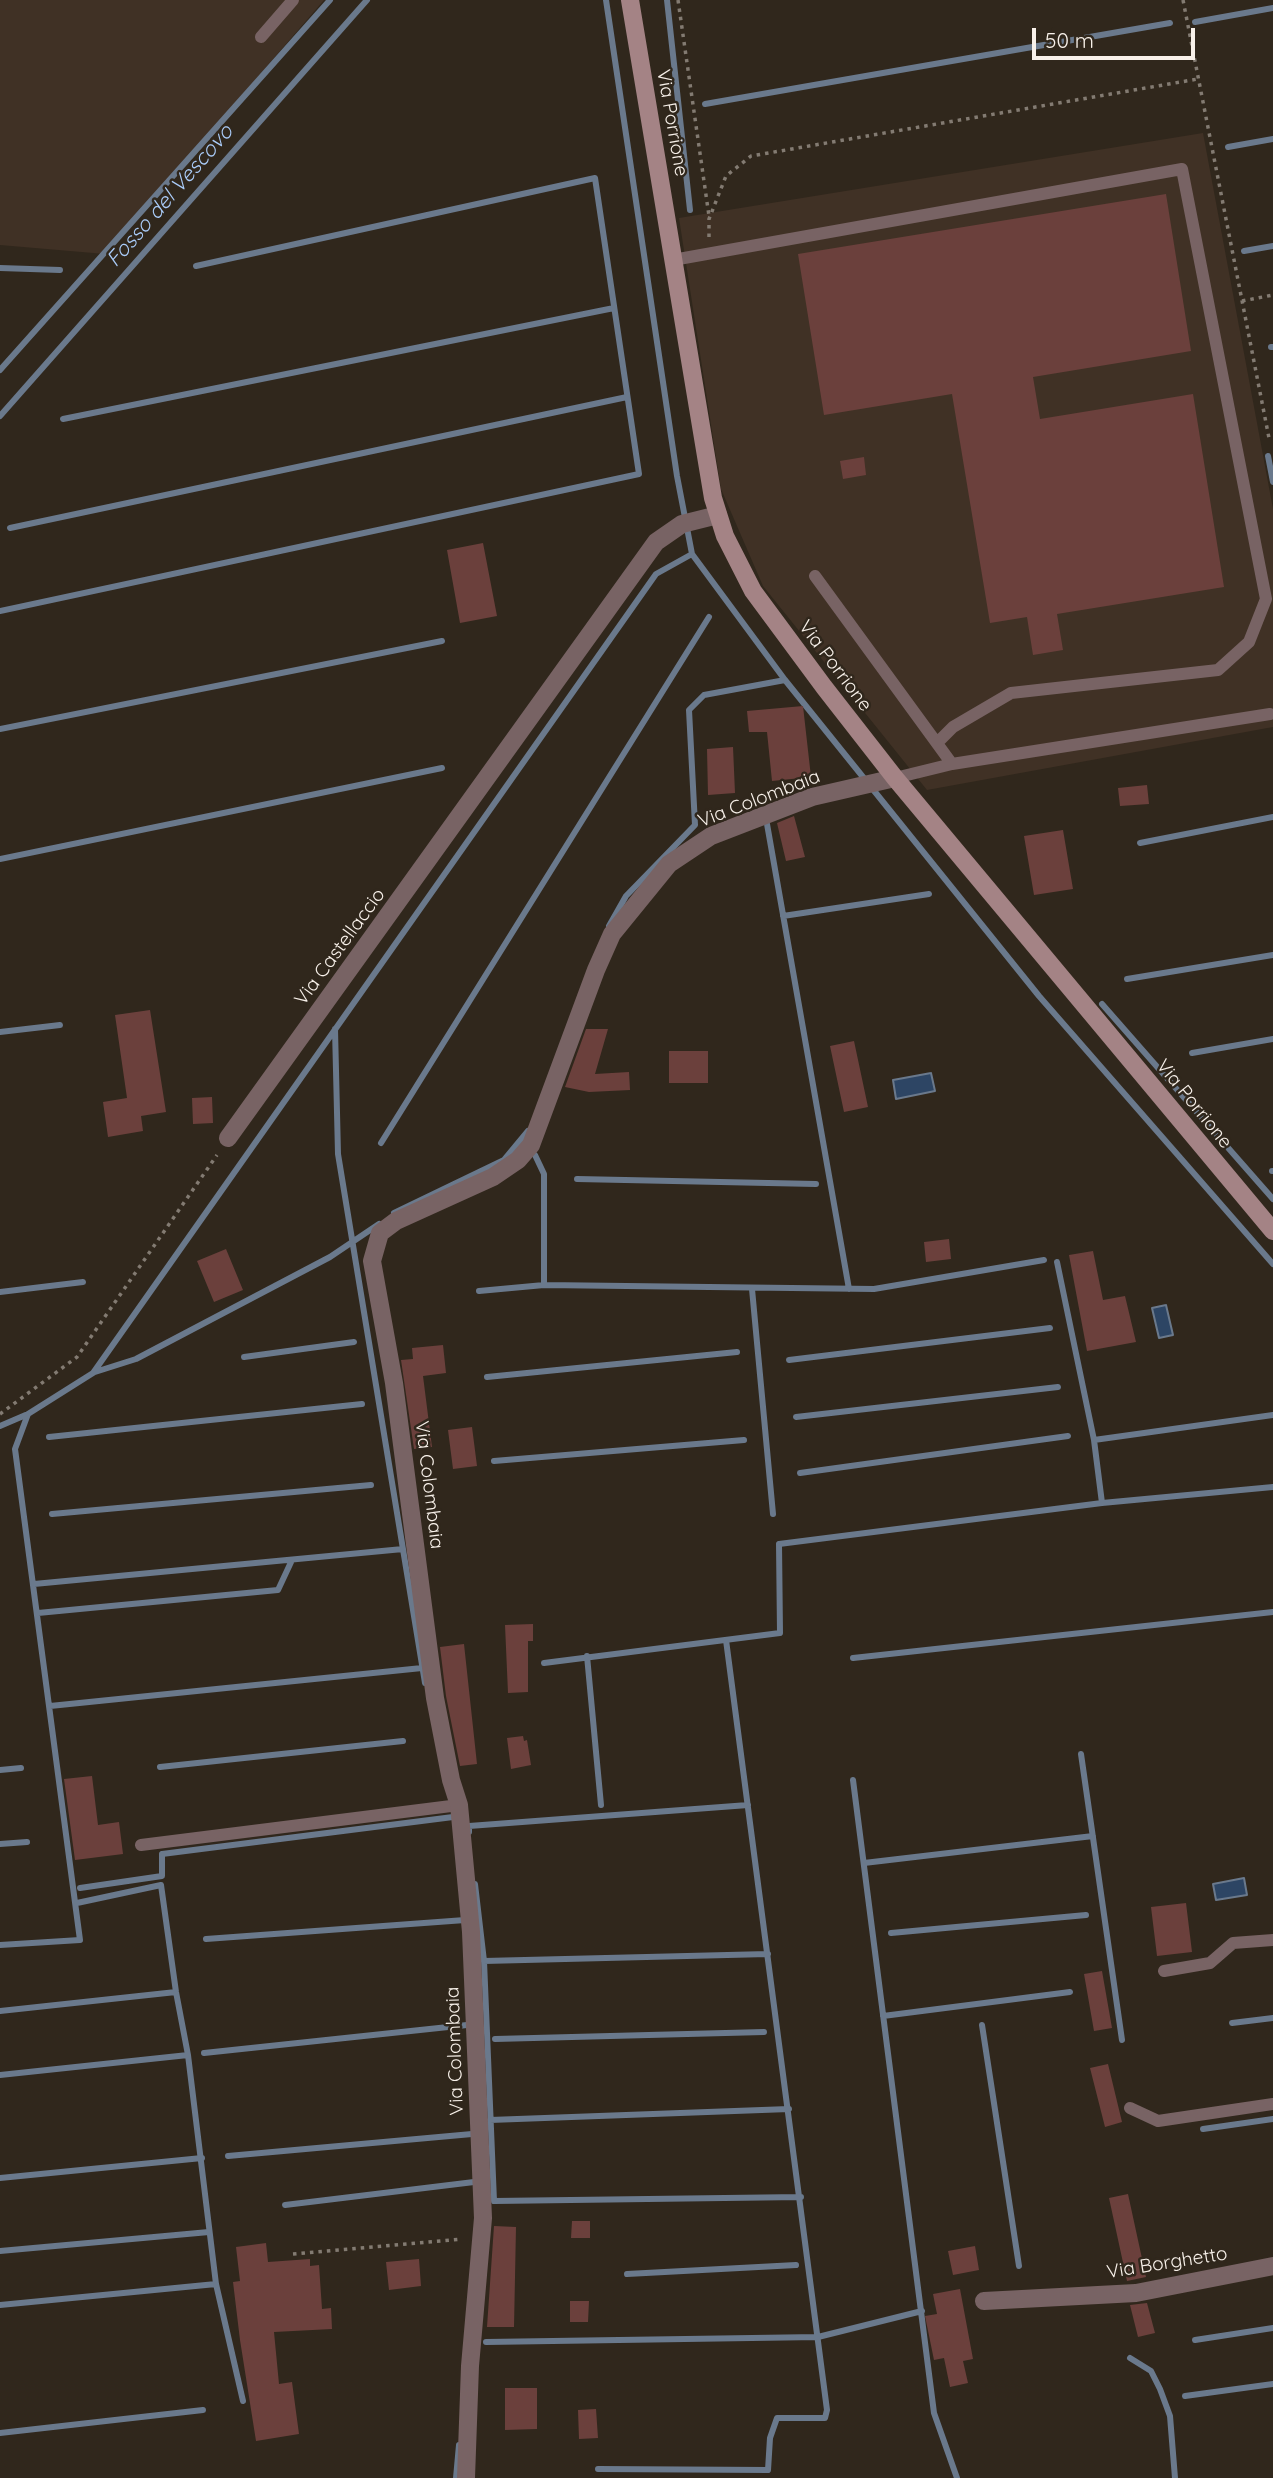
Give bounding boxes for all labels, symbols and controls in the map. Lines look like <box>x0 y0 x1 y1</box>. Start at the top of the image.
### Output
scale bar <box>1035 14 1198 58</box>
text: 50 m <box>1045 27 1094 53</box>
street label: Via Porrione <box>651 68 693 178</box>
water label: Fosso del Vescovo <box>101 120 239 272</box>
street label: Via Porrione <box>793 616 877 716</box>
street label: Via Colombaia <box>695 765 823 833</box>
street label: Via Castellaccio <box>290 884 390 1010</box>
street label: Via Porrione <box>1151 1055 1237 1153</box>
street label: Via Colombaia <box>410 1420 448 1550</box>
street label: Via Colombaia <box>441 1986 469 2116</box>
street label: Via Borghetto <box>1105 2242 1229 2284</box>

